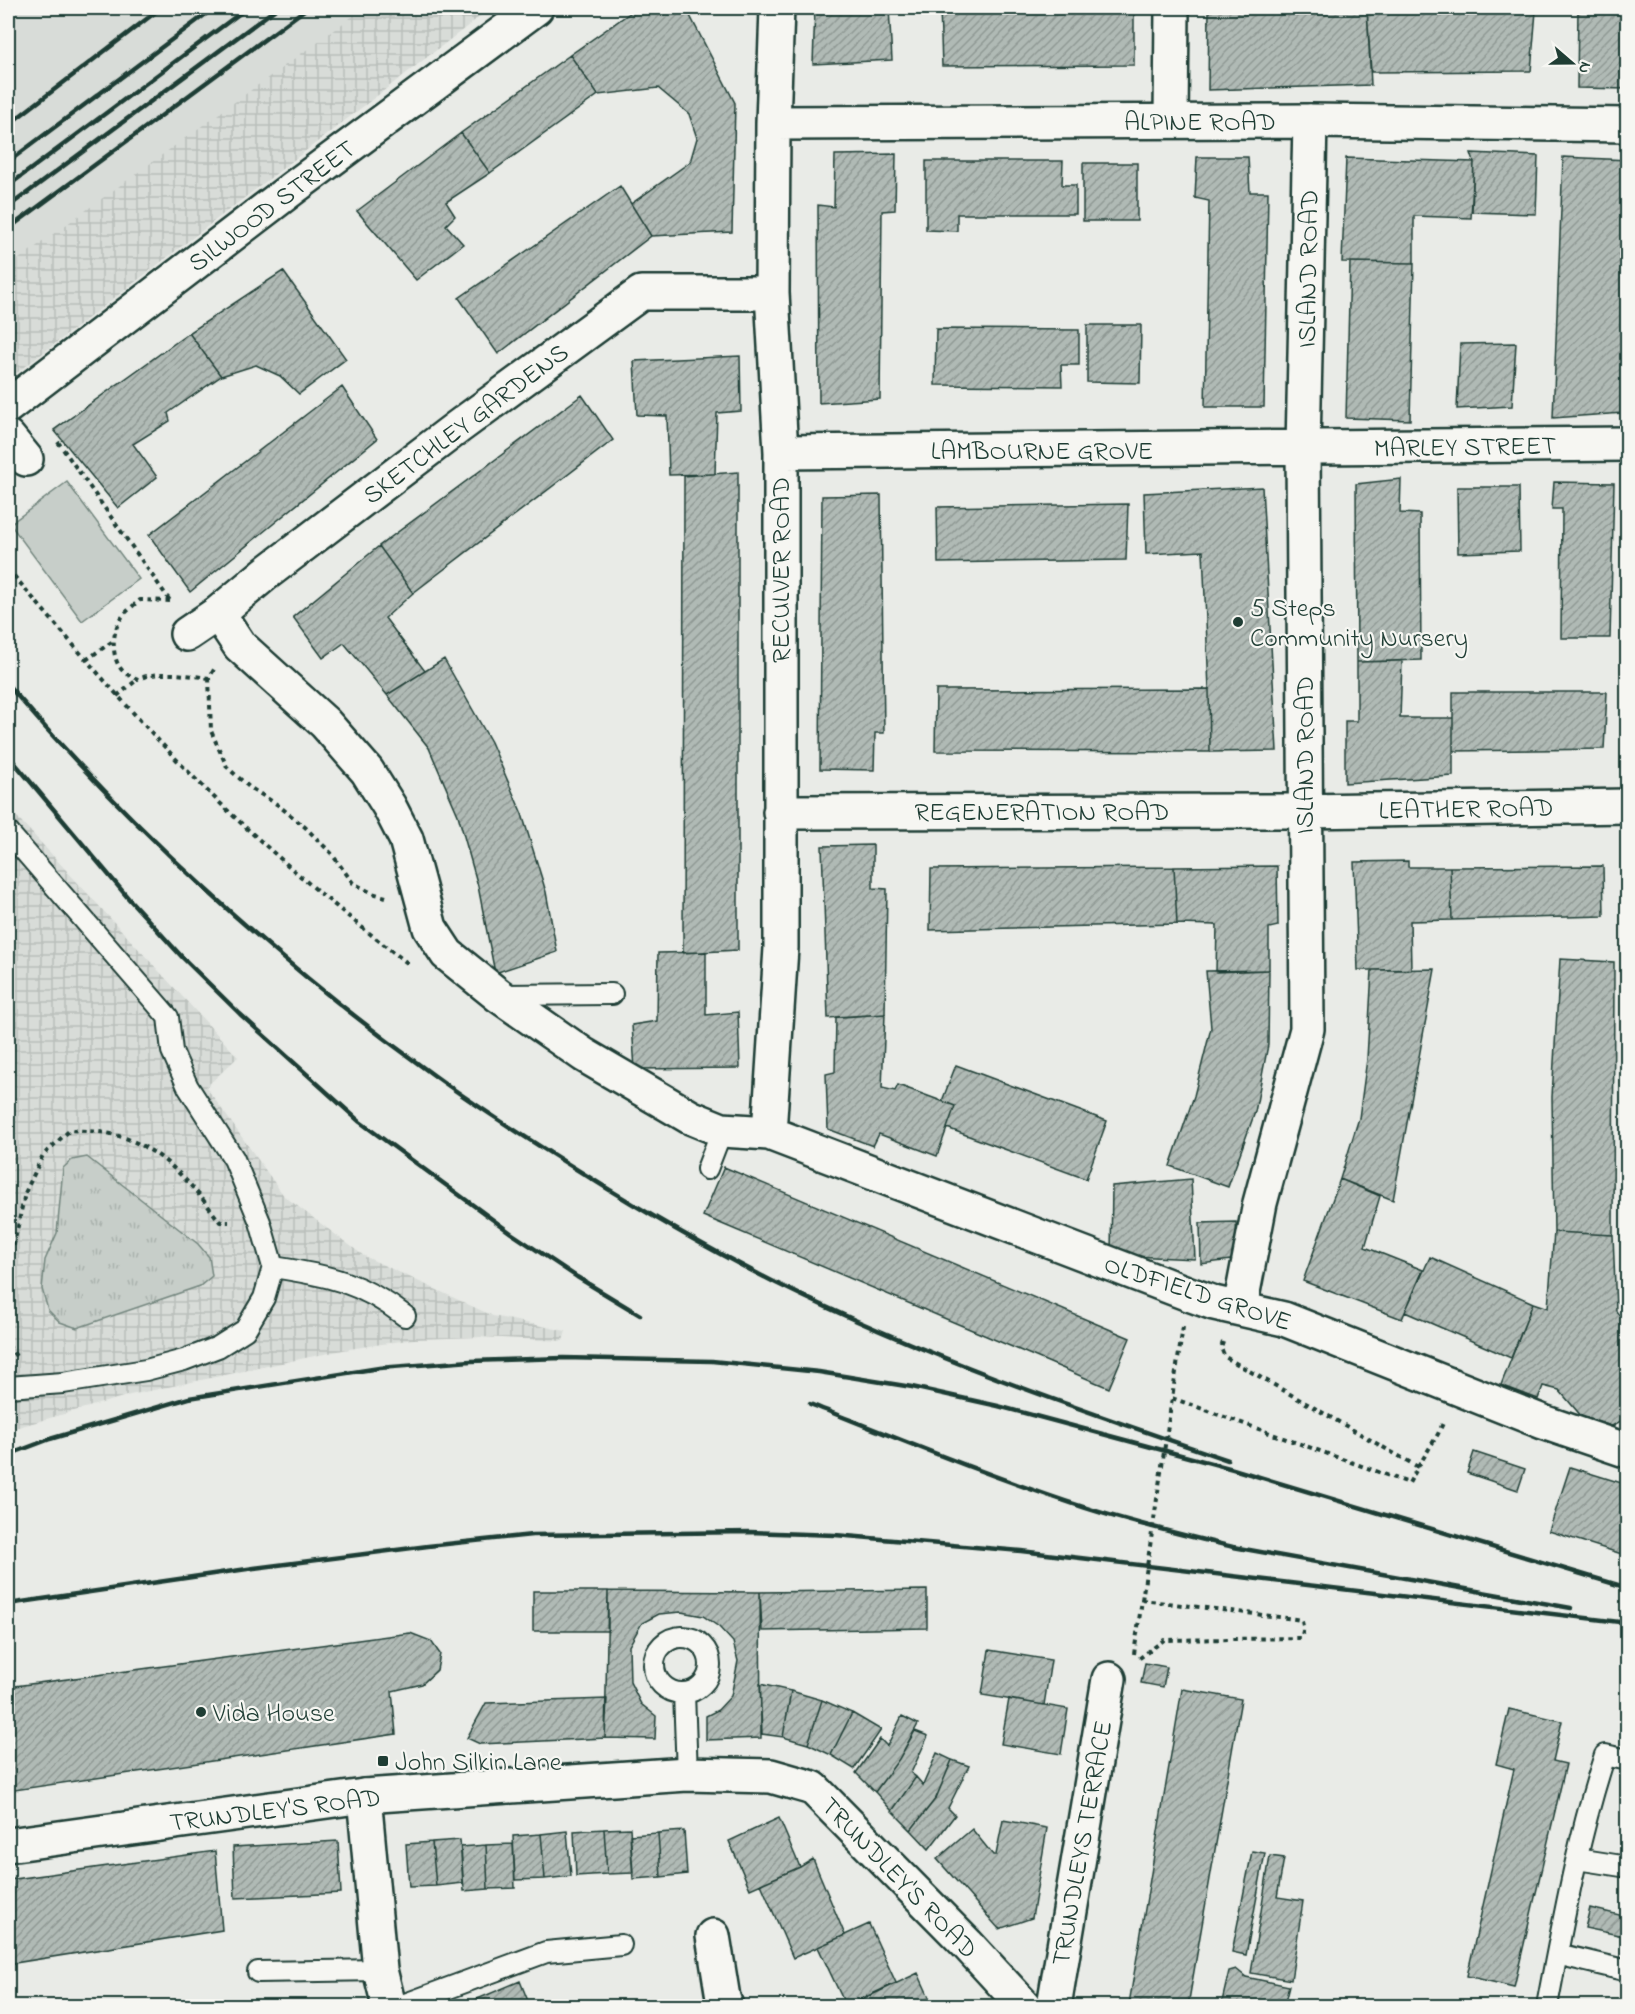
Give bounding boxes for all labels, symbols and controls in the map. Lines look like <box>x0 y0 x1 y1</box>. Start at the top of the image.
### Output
north arrow <box>1542 33 1602 93</box>
text: N <box>1571 58 1597 77</box>
street label: ALPINE ROAD <box>1124 105 1276 143</box>
street label: SILWOOD STREET <box>181 132 365 283</box>
street label: ISLAND ROAD <box>1290 190 1330 349</box>
street label: SKETCHLEY GARDENS <box>356 335 578 515</box>
street label: MARLEY STREET <box>1374 428 1557 470</box>
street label: LAMBOURNE GROVE <box>931 434 1153 472</box>
street label: RECULVER ROAD <box>764 477 802 663</box>
place label: 5 Steps Community Nursery <box>1250 591 1468 659</box>
marker: 5 Steps Community Nursery <box>1231 615 1245 629</box>
street label: ISLAND ROAD <box>1288 676 1326 834</box>
street label: LEATHER ROAD <box>1378 790 1554 832</box>
street label: REGENERATION ROAD <box>915 795 1169 833</box>
street label: OLDFIELD GROVE <box>1098 1247 1296 1343</box>
place label: Vida House <box>212 1696 335 1734</box>
marker: Vida House <box>194 1705 208 1719</box>
street label: TRUNDLEYS TERRACE <box>1044 1718 1124 1969</box>
place label: John Silkin Lane <box>395 1745 562 1783</box>
marker: John Silkin Lane <box>376 1754 390 1768</box>
street label: TRUNDLEY'S ROAD <box>168 1780 383 1844</box>
street label: TRUNDLEY'S ROAD <box>810 1790 985 1969</box>

